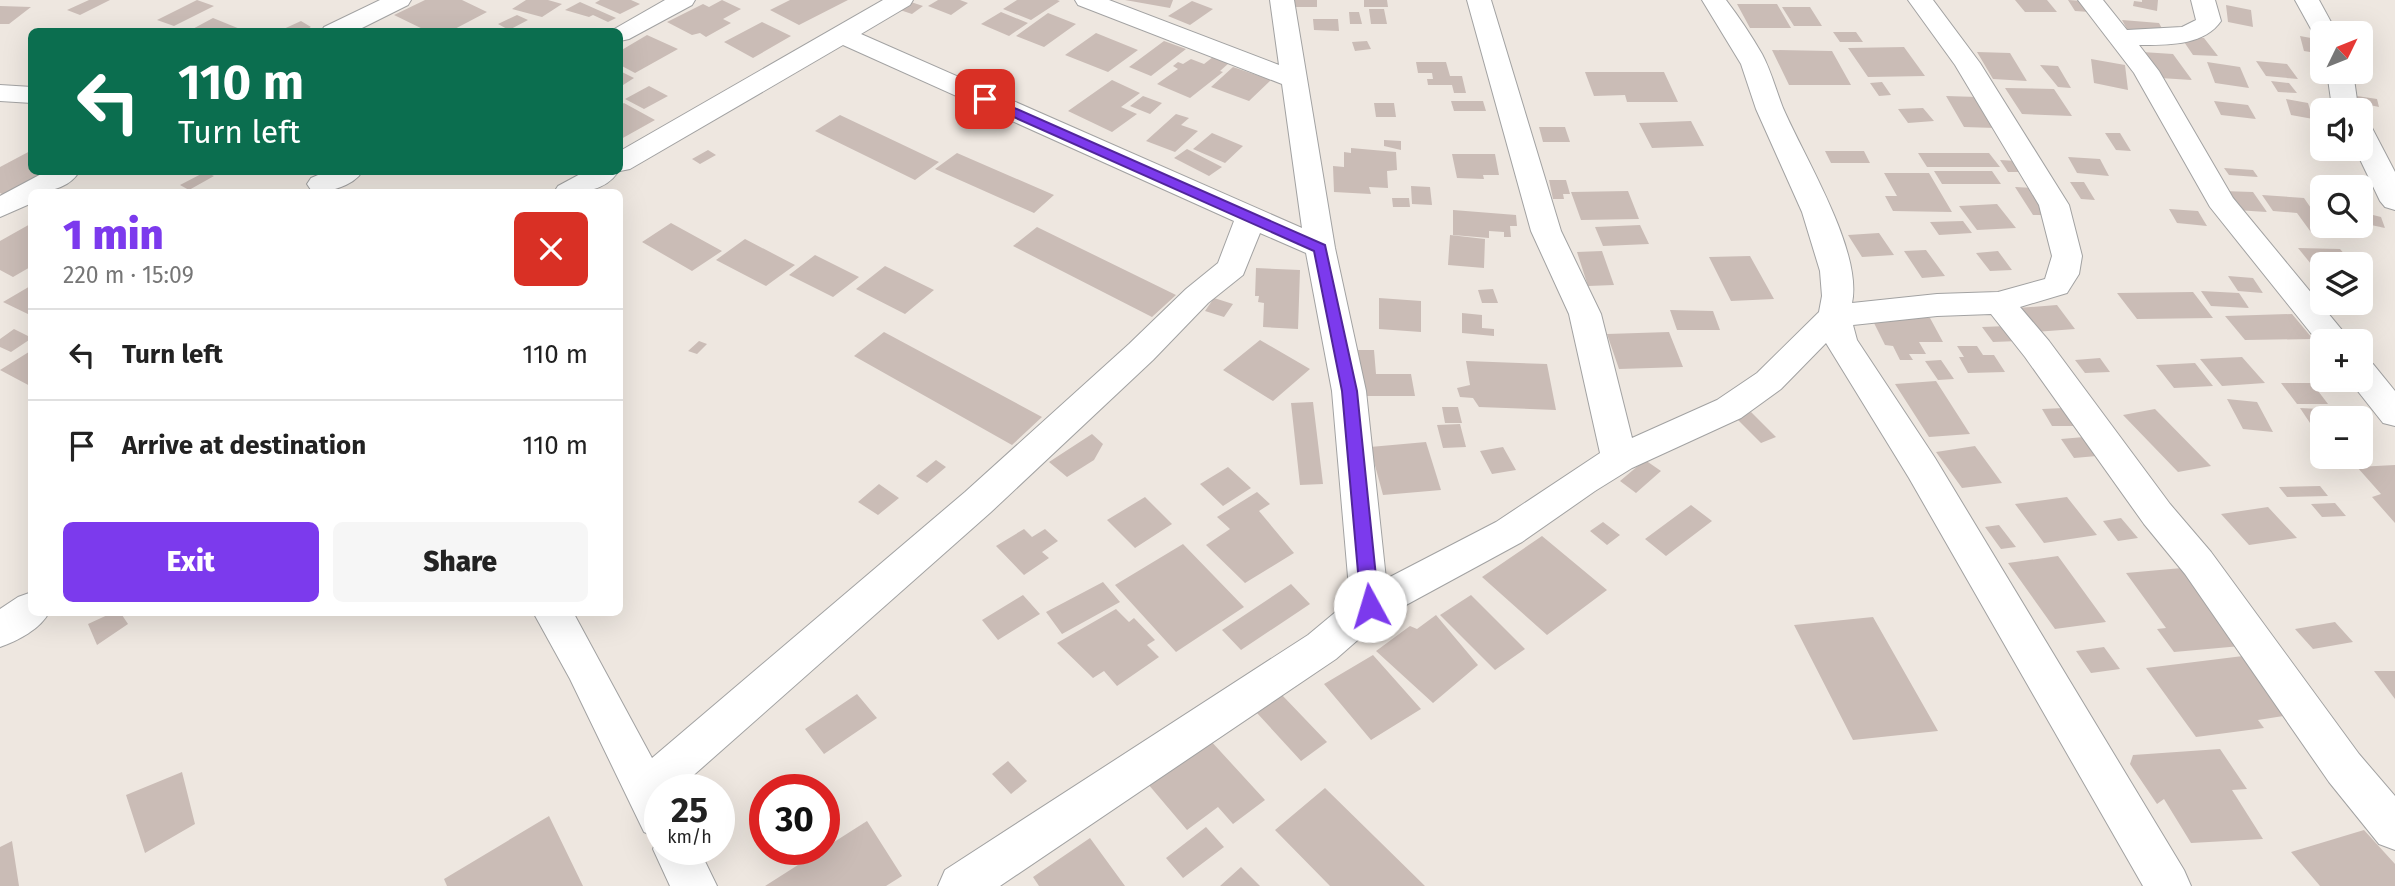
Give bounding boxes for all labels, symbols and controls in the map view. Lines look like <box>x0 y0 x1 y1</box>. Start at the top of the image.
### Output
north arrow <box>2310 21 2373 84</box>
map controls <box>2310 21 2373 469</box>
text: 110 m <box>178 53 304 112</box>
icon: left <box>63 56 154 147</box>
pin <box>955 69 1015 129</box>
icon: arrive <box>966 80 1004 118</box>
button: sound <box>2310 98 2373 161</box>
text: Turn left <box>178 113 300 151</box>
button: search <box>2310 175 2373 238</box>
text: 1 min <box>63 210 164 260</box>
button: close <box>514 212 588 286</box>
button: layers <box>2310 252 2373 315</box>
text: 220 m · 15:09 <box>63 261 194 289</box>
button: + <box>2310 329 2373 392</box>
icon: left <box>63 336 101 374</box>
text: Turn left <box>122 339 223 370</box>
text: 110 m <box>522 339 588 370</box>
button: − <box>2310 406 2373 469</box>
icon: arrive <box>63 427 101 465</box>
text: Arrive at destination <box>122 430 366 461</box>
text: 110 m <box>522 430 588 461</box>
button: Exit <box>63 522 319 602</box>
button: Share <box>333 522 588 602</box>
position arrow <box>1333 569 1407 643</box>
speed limit sign: 30 <box>749 774 840 865</box>
text: 25 <box>671 789 708 831</box>
text: km/h <box>667 826 712 848</box>

